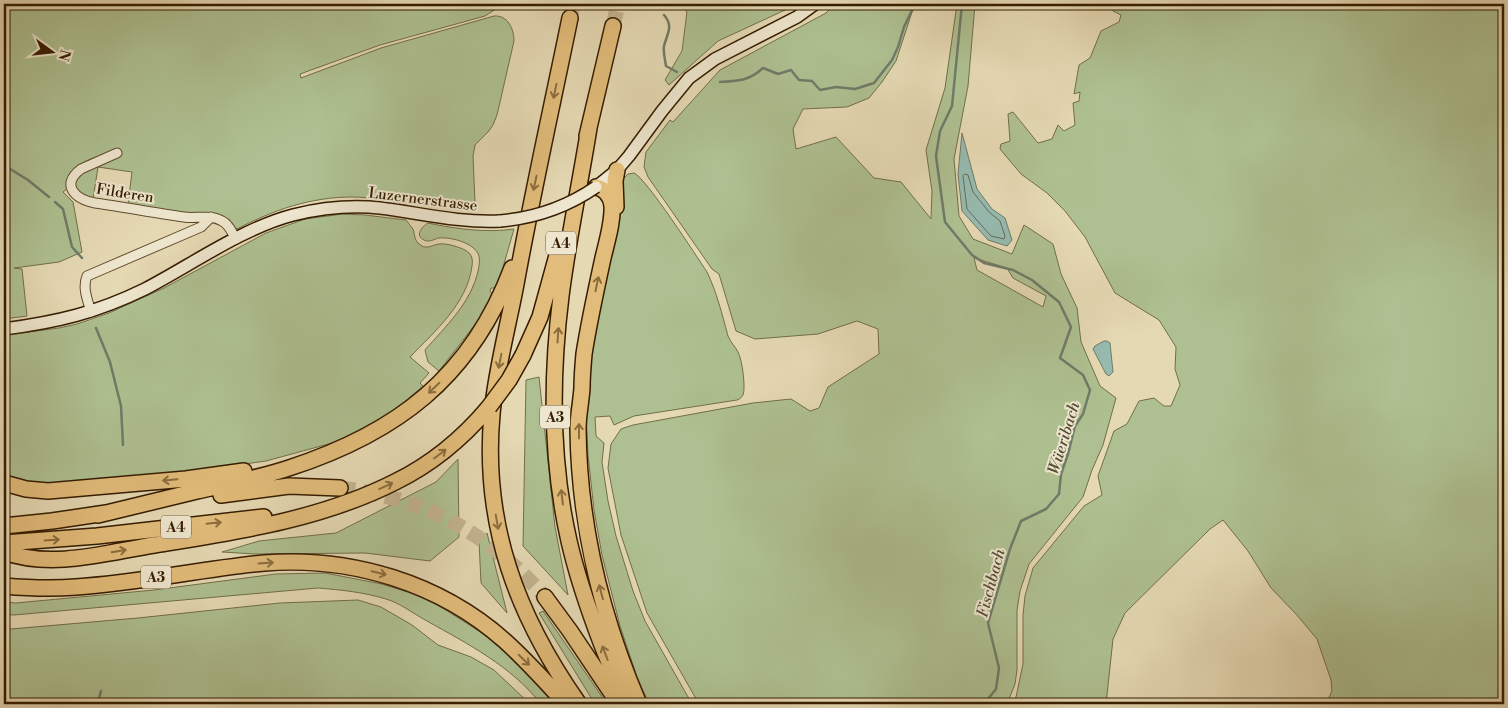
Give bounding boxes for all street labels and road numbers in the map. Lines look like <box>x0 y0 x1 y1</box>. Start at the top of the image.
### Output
street label: Filderen <box>95 180 155 207</box>
street label: Luzernerstrasse <box>367 183 479 216</box>
road number: A4 <box>546 232 576 254</box>
road number: A3 <box>540 406 570 428</box>
road number: A4 <box>161 516 191 538</box>
road number: A3 <box>141 566 171 588</box>

